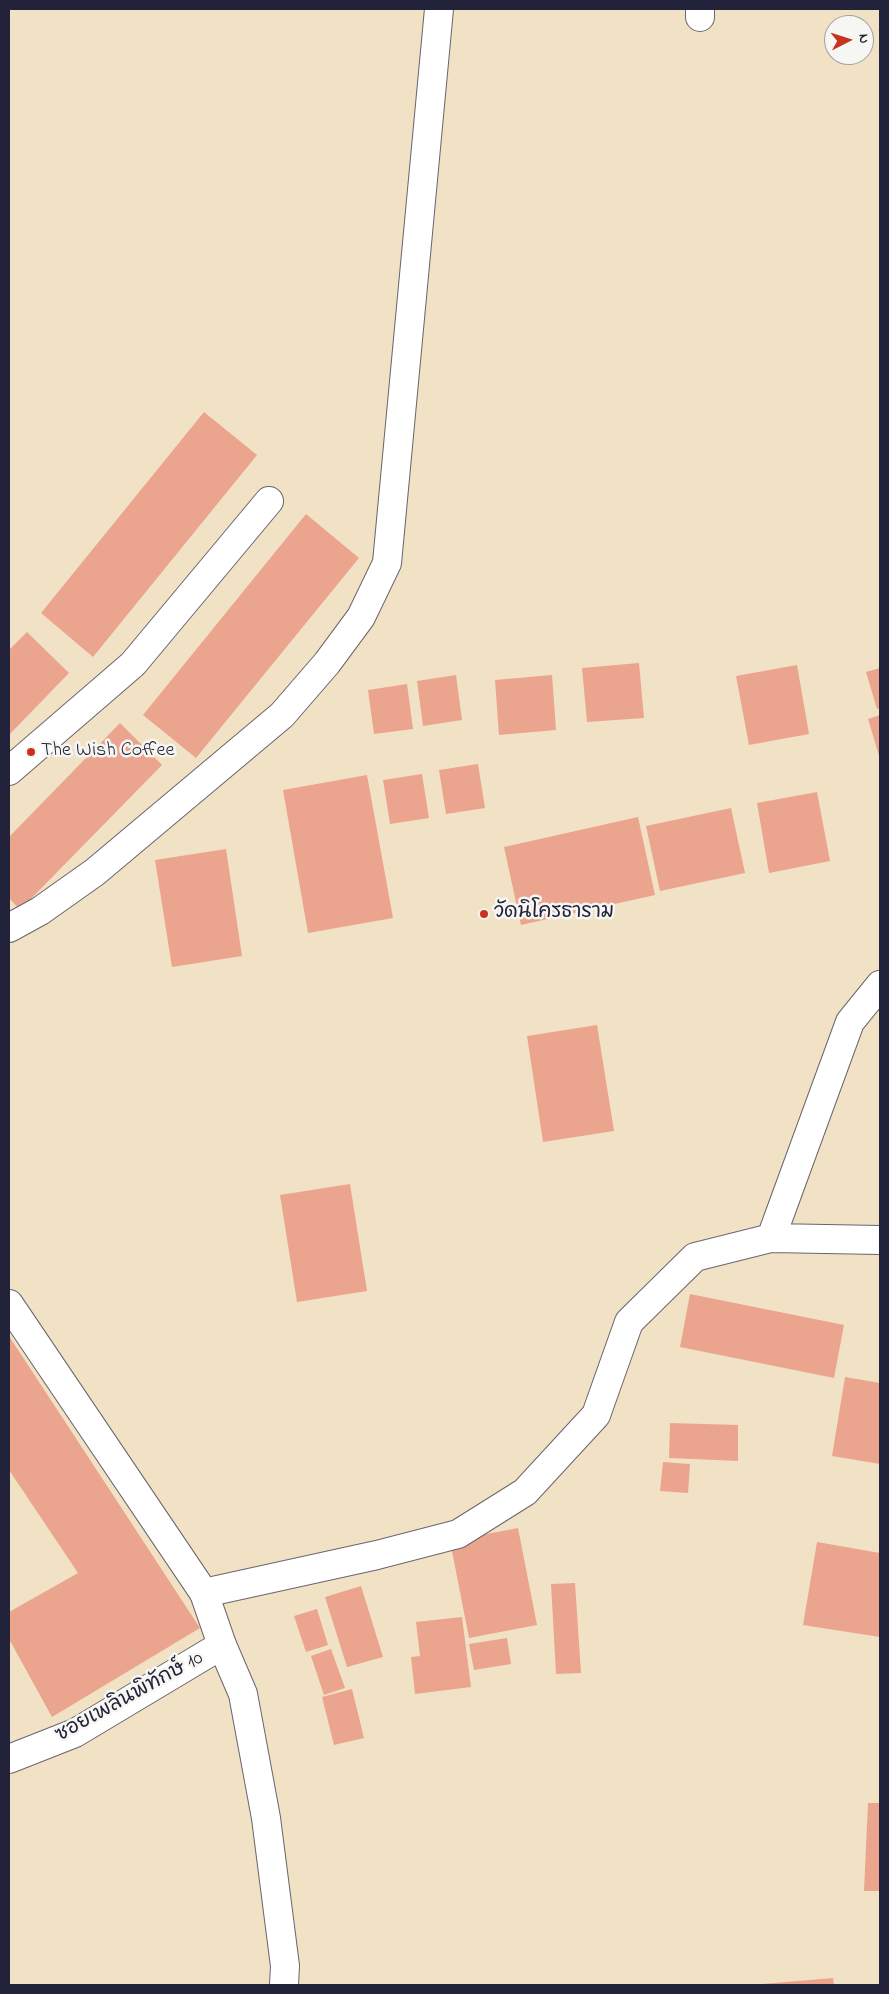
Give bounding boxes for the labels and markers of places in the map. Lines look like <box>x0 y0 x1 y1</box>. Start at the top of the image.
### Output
place label: The Wish Coffee <box>41 740 174 764</box>
marker: The Wish Coffee <box>25 746 37 758</box>
place label: วัดนิโครธาราม <box>494 902 614 926</box>
marker: วัดนิโครธาราม <box>478 908 490 920</box>

